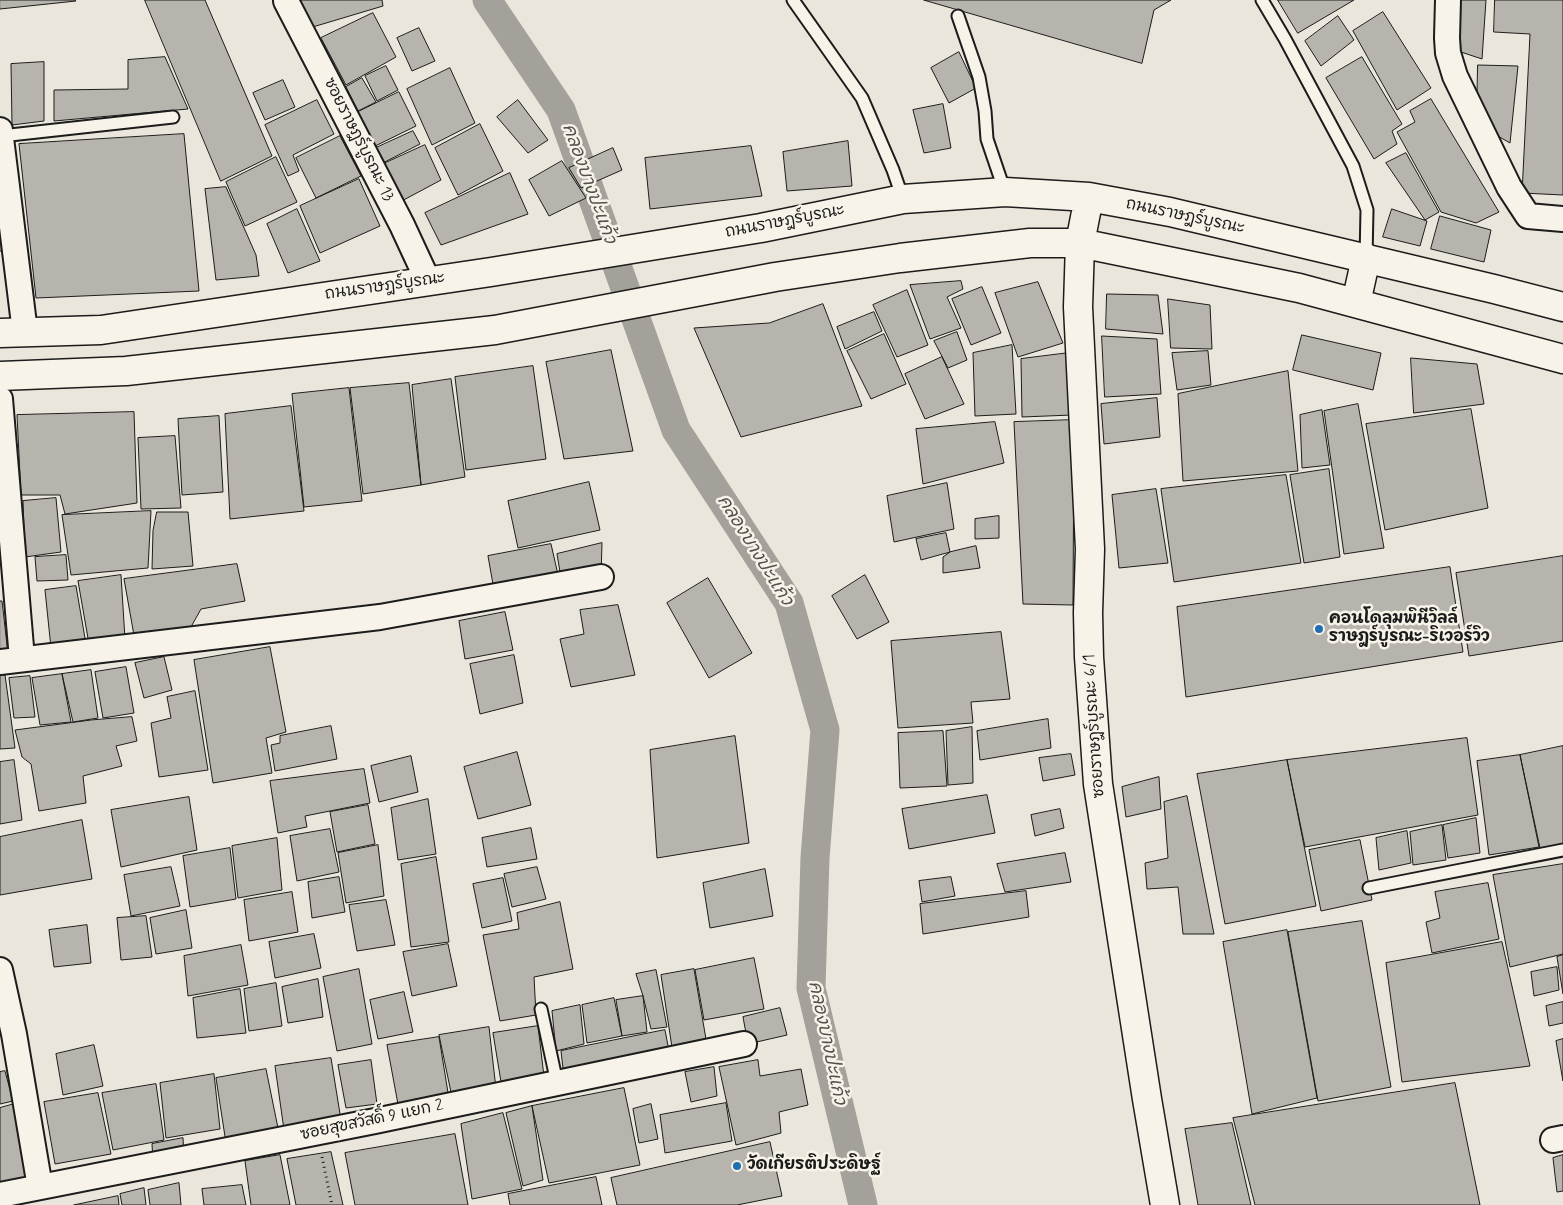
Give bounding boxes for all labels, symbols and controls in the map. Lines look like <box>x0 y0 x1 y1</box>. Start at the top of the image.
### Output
street label: ซอยราษฎร์บูรณะ 13 <box>319 75 397 205</box>
water label: คลองบางปะแก้ว <box>556 121 620 247</box>
street label: ถนนราษฎร์บูรณะ <box>1124 195 1246 239</box>
street label: ถนนราษฎร์บูรณะ <box>724 201 846 243</box>
street label: ถนนราษฎร์บูรณะ <box>324 269 446 305</box>
water label: คลองบางปะแก้ว <box>712 492 796 610</box>
place label: คอนโดลุมพินีวิลล์ ราษฎร์บูรณะ-ริเวอร์วิว <box>1329 610 1490 648</box>
marker: คอนโดลุมพินีวิลล์ ราษฎร์บูรณะ-ริเวอร์วิว <box>1313 623 1325 635</box>
street label: ซอยราษฎร์บูรณะ 6/1 <box>1080 653 1110 799</box>
water label: คลองบางปะแก้ว <box>802 979 850 1107</box>
street label: ซอยสุขสวัสดิ์ 9 แยก 2 <box>299 1096 445 1146</box>
place label: วัดเกียรติประดิษฐ์ <box>747 1156 881 1176</box>
marker: วัดเกียรติประดิษฐ์ <box>731 1160 743 1172</box>

